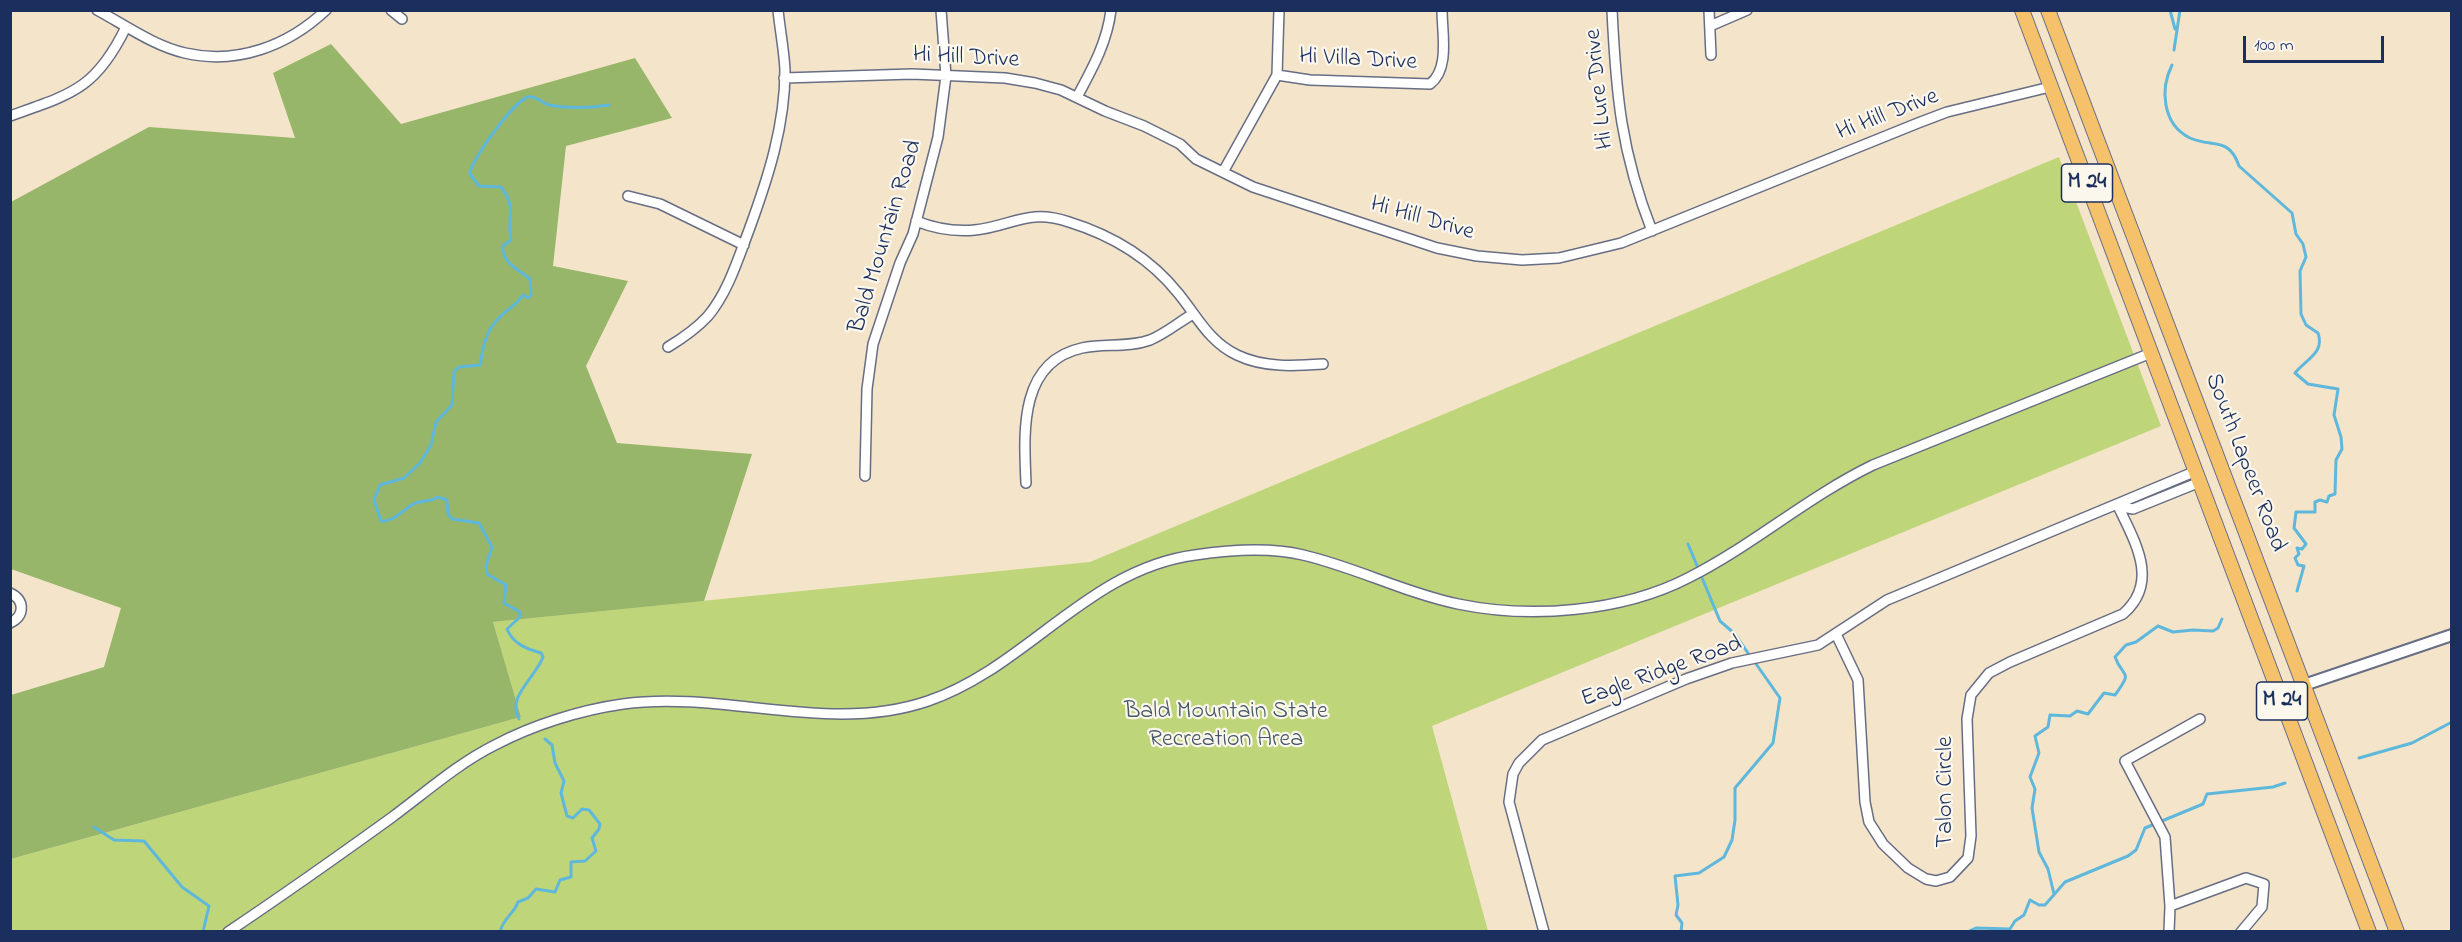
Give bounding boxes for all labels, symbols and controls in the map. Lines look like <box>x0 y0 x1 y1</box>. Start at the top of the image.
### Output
scale bar <box>2246 24 2387 62</box>
street label: Hi Lure Drive <box>1580 27 1622 151</box>
text: 100 m <box>2254 33 2294 59</box>
street label: Hi Hill Drive <box>912 42 1020 76</box>
street label: Hi Villa Drive <box>1298 44 1418 78</box>
street label: Hi Hill Drive <box>1833 83 1943 149</box>
street label: Bald Mountain Road <box>844 137 930 337</box>
road number: M 24 <box>2062 164 2112 202</box>
street label: Hi Hill Drive <box>1367 191 1477 249</box>
street label: South Lapeer Road <box>2197 370 2291 556</box>
street label: Eagle Ridge Road <box>1578 631 1746 715</box>
road number: M 24 <box>2256 682 2308 720</box>
park label: Bald Mountain State Recreation Area <box>1124 699 1328 755</box>
street label: Talon Circle <box>1933 736 1961 848</box>

